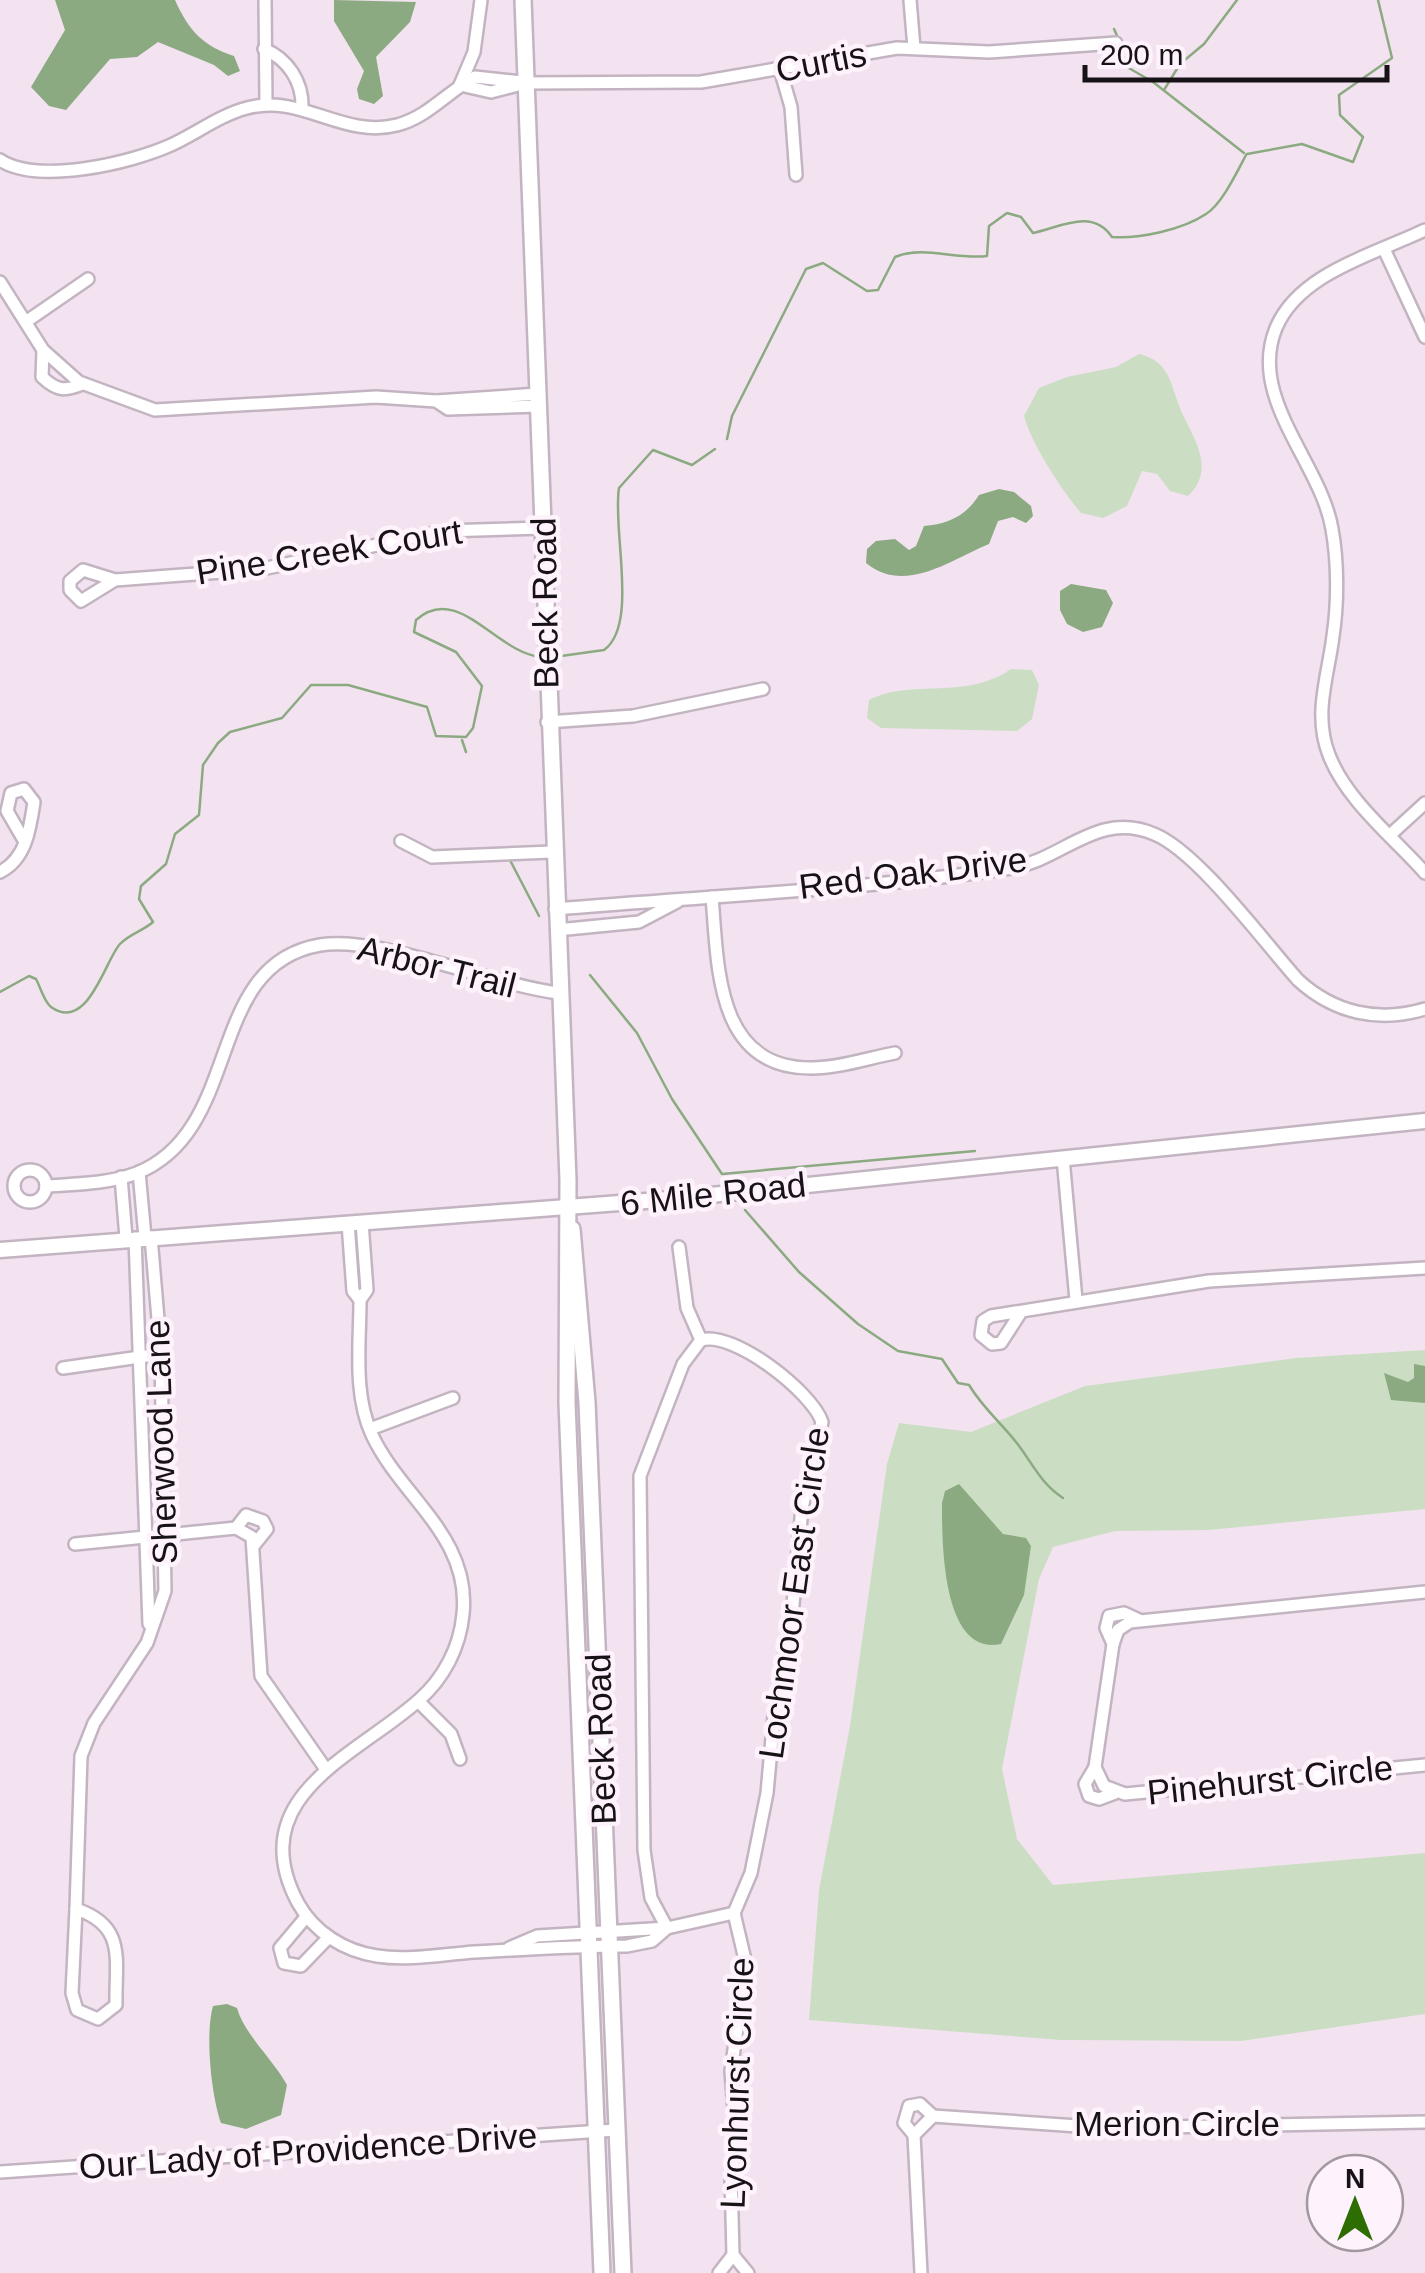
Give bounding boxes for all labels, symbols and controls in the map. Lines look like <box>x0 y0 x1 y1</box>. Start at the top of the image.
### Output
scale bar <box>1085 20 1388 82</box>
street label: Curtis <box>772 34 869 89</box>
text: 200 m <box>1100 38 1183 71</box>
street label: Pine Creek Court <box>193 511 465 592</box>
street label: Beck Road <box>524 517 565 689</box>
street label: Red Oak Drive <box>797 839 1029 906</box>
street label: Arbor Trail <box>354 928 520 1005</box>
street label: 6 Mile Road <box>618 1164 808 1223</box>
street label: Sherwood Lane <box>137 1319 184 1565</box>
street label: Lochmoor East Circle <box>751 1425 836 1761</box>
street label: Beck Road <box>578 1653 623 1825</box>
street label: Pinehurst Circle <box>1145 1747 1395 1812</box>
street label: Lyonhurst Circle <box>713 1957 760 2209</box>
street label: Merion Circle <box>1074 2104 1280 2143</box>
street label: Our Lady of Providence Drive <box>78 2115 538 2186</box>
north arrow <box>1305 2153 1405 2253</box>
text: N <box>1345 2163 1365 2194</box>

